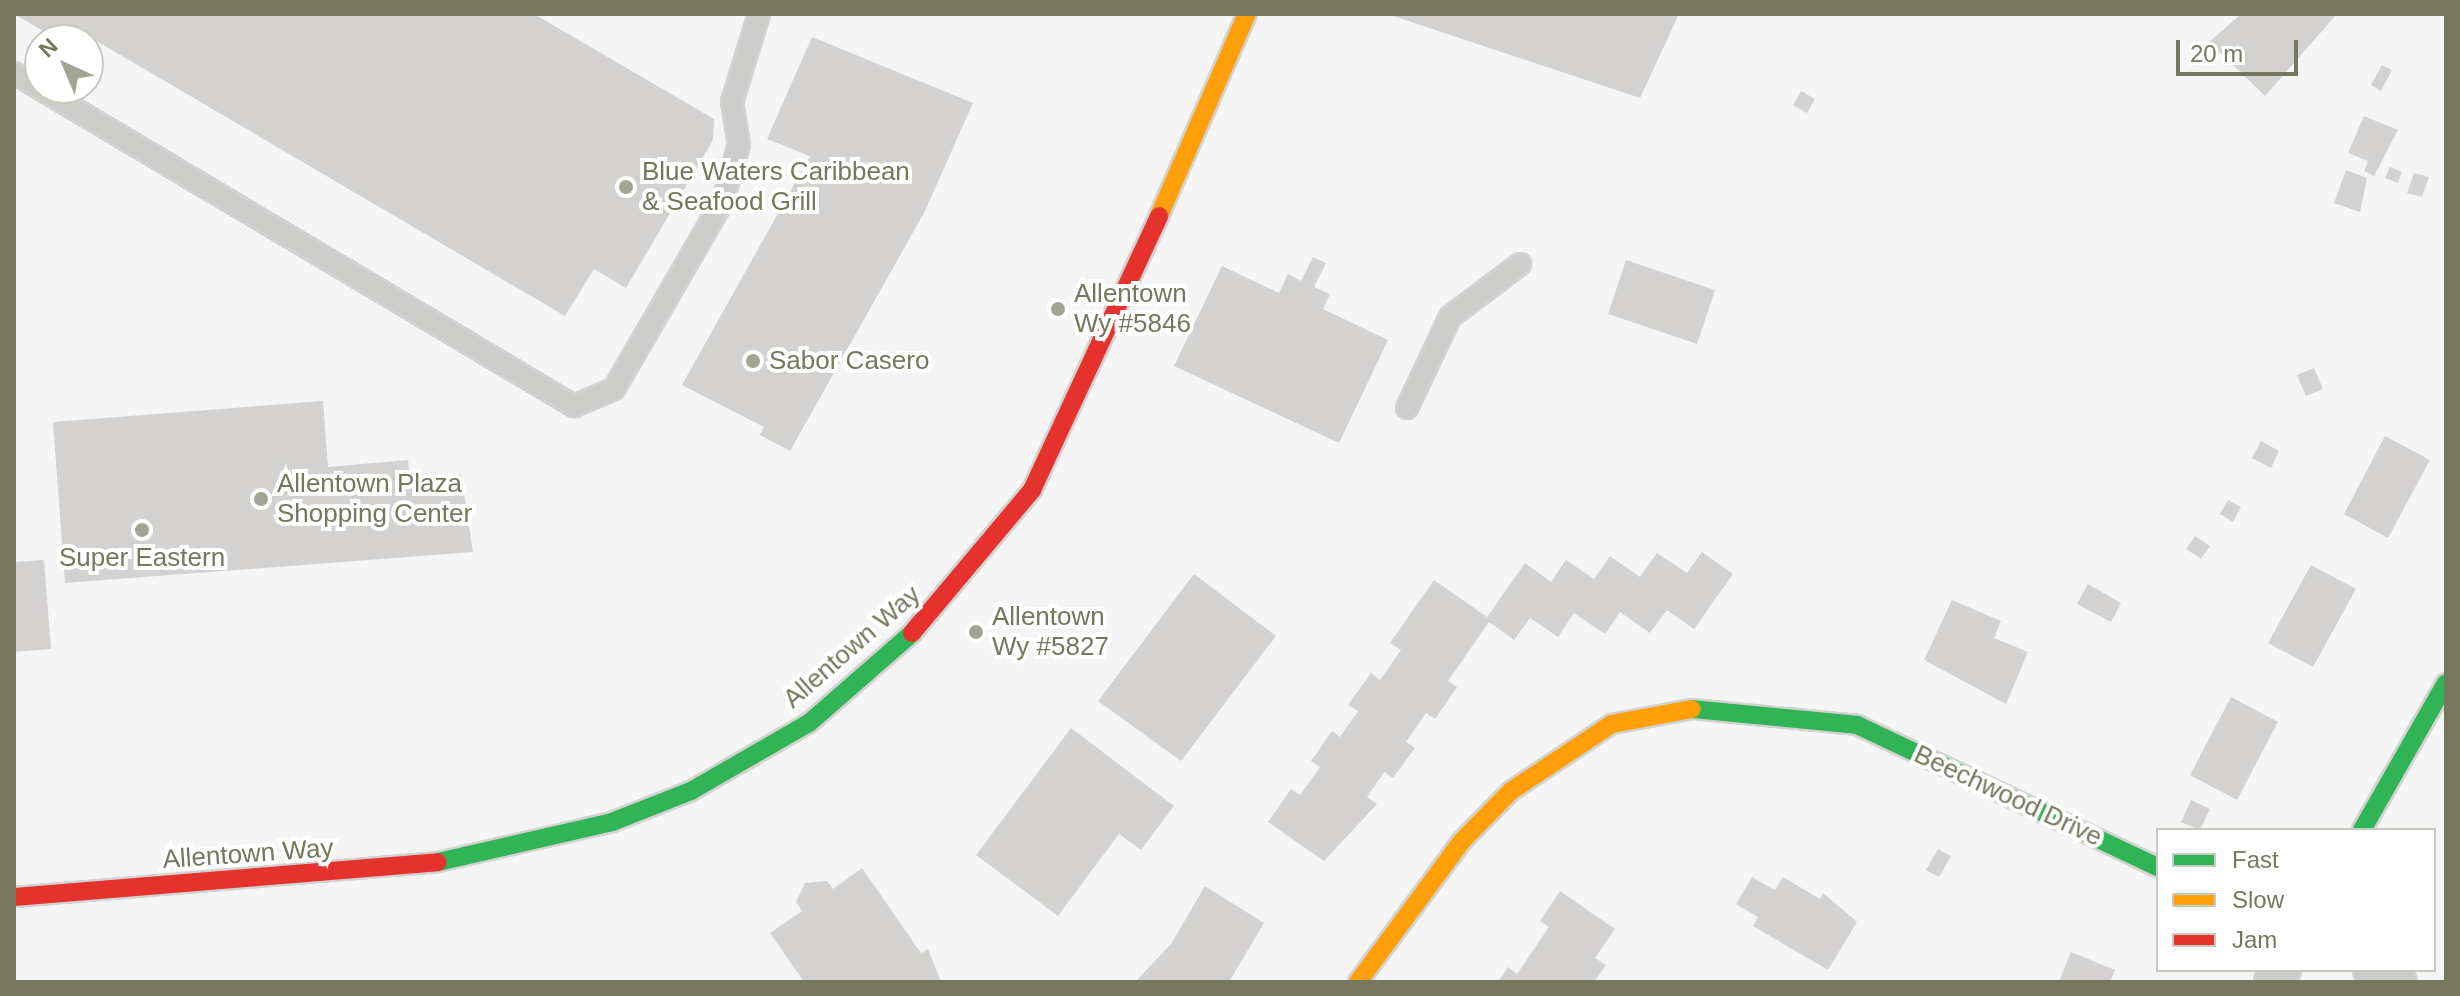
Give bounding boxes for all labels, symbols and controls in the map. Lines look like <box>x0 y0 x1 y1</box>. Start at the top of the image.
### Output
north arrow <box>24 24 104 104</box>
scale bar <box>2180 24 2302 74</box>
text: N <box>34 33 63 62</box>
text: 20 m <box>2190 40 2243 67</box>
place label: Blue Waters Caribbean & Seafood Grill <box>642 156 910 218</box>
marker: Blue Waters Caribbean & Seafood Grill <box>617 178 635 196</box>
place label: Allentown Wy #5846 <box>1074 278 1191 340</box>
marker: Allentown Wy #5846 <box>1049 300 1067 318</box>
place label: Sabor Casero <box>769 345 929 377</box>
marker: Sabor Casero <box>744 352 762 370</box>
place label: Allentown Plaza Shopping Center <box>277 468 472 530</box>
marker: Allentown Plaza Shopping Center <box>252 490 270 508</box>
marker: Super Eastern <box>133 521 151 539</box>
place label: Super Eastern <box>59 542 225 574</box>
street label: Allentown Way <box>777 579 927 715</box>
place label: Allentown Wy #5827 <box>992 601 1109 662</box>
marker: Allentown Wy #5827 <box>967 623 985 641</box>
street label: Beechwood Drive <box>1909 739 2107 853</box>
legend <box>2156 828 2436 972</box>
street label: Allentown Way <box>162 832 334 876</box>
text: Fast <box>2232 846 2279 873</box>
text: Slow <box>2232 886 2284 913</box>
text: Jam <box>2232 926 2277 953</box>

